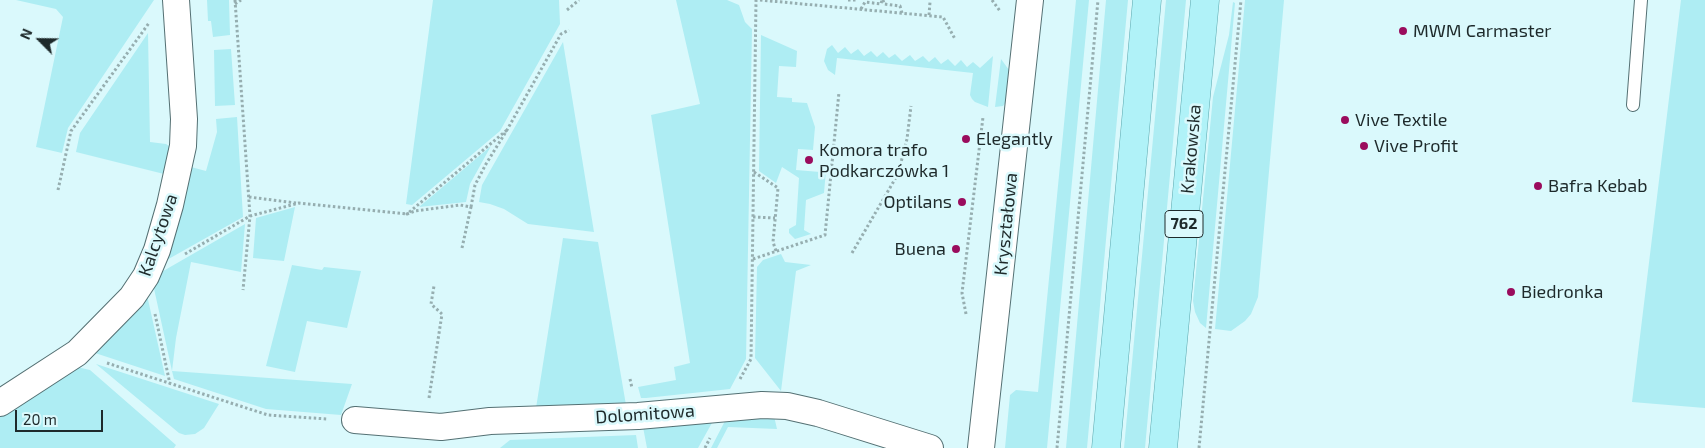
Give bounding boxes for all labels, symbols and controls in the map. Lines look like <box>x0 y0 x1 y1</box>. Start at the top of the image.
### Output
north arrow <box>15 15 65 65</box>
place label: MWM Carmaster <box>1413 20 1552 42</box>
marker: MWM Carmaster <box>1397 25 1409 37</box>
text: N <box>16 26 36 42</box>
street label: Krakowska <box>1176 103 1206 195</box>
place label: Vive Textile <box>1355 109 1447 131</box>
marker: Vive Textile <box>1339 114 1351 126</box>
place label: Elegantly <box>976 128 1053 150</box>
marker: Elegantly <box>960 133 972 145</box>
place label: Vive Profit <box>1374 135 1458 157</box>
place label: Komora trafo Podkarczówka 1 <box>819 139 949 182</box>
marker: Vive Profit <box>1358 140 1370 152</box>
marker: Komora trafo Podkarczówka 1 <box>803 154 815 166</box>
street label: Kryształowa <box>990 172 1022 276</box>
place label: Bafra Kebab <box>1548 175 1647 197</box>
marker: Bafra Kebab <box>1532 180 1544 192</box>
street label: Kalcytowa <box>134 191 182 279</box>
place label: Optilans <box>883 191 952 213</box>
marker: Optilans <box>956 196 968 208</box>
road number: 762 <box>1165 210 1203 238</box>
place label: Buena <box>895 238 946 260</box>
marker: Buena <box>950 243 962 255</box>
place label: Biedronka <box>1521 281 1603 303</box>
marker: Biedronka <box>1505 286 1517 298</box>
scale bar <box>18 400 105 432</box>
street label: Dolomitowa <box>595 400 695 428</box>
text: 20 m <box>23 410 57 428</box>

